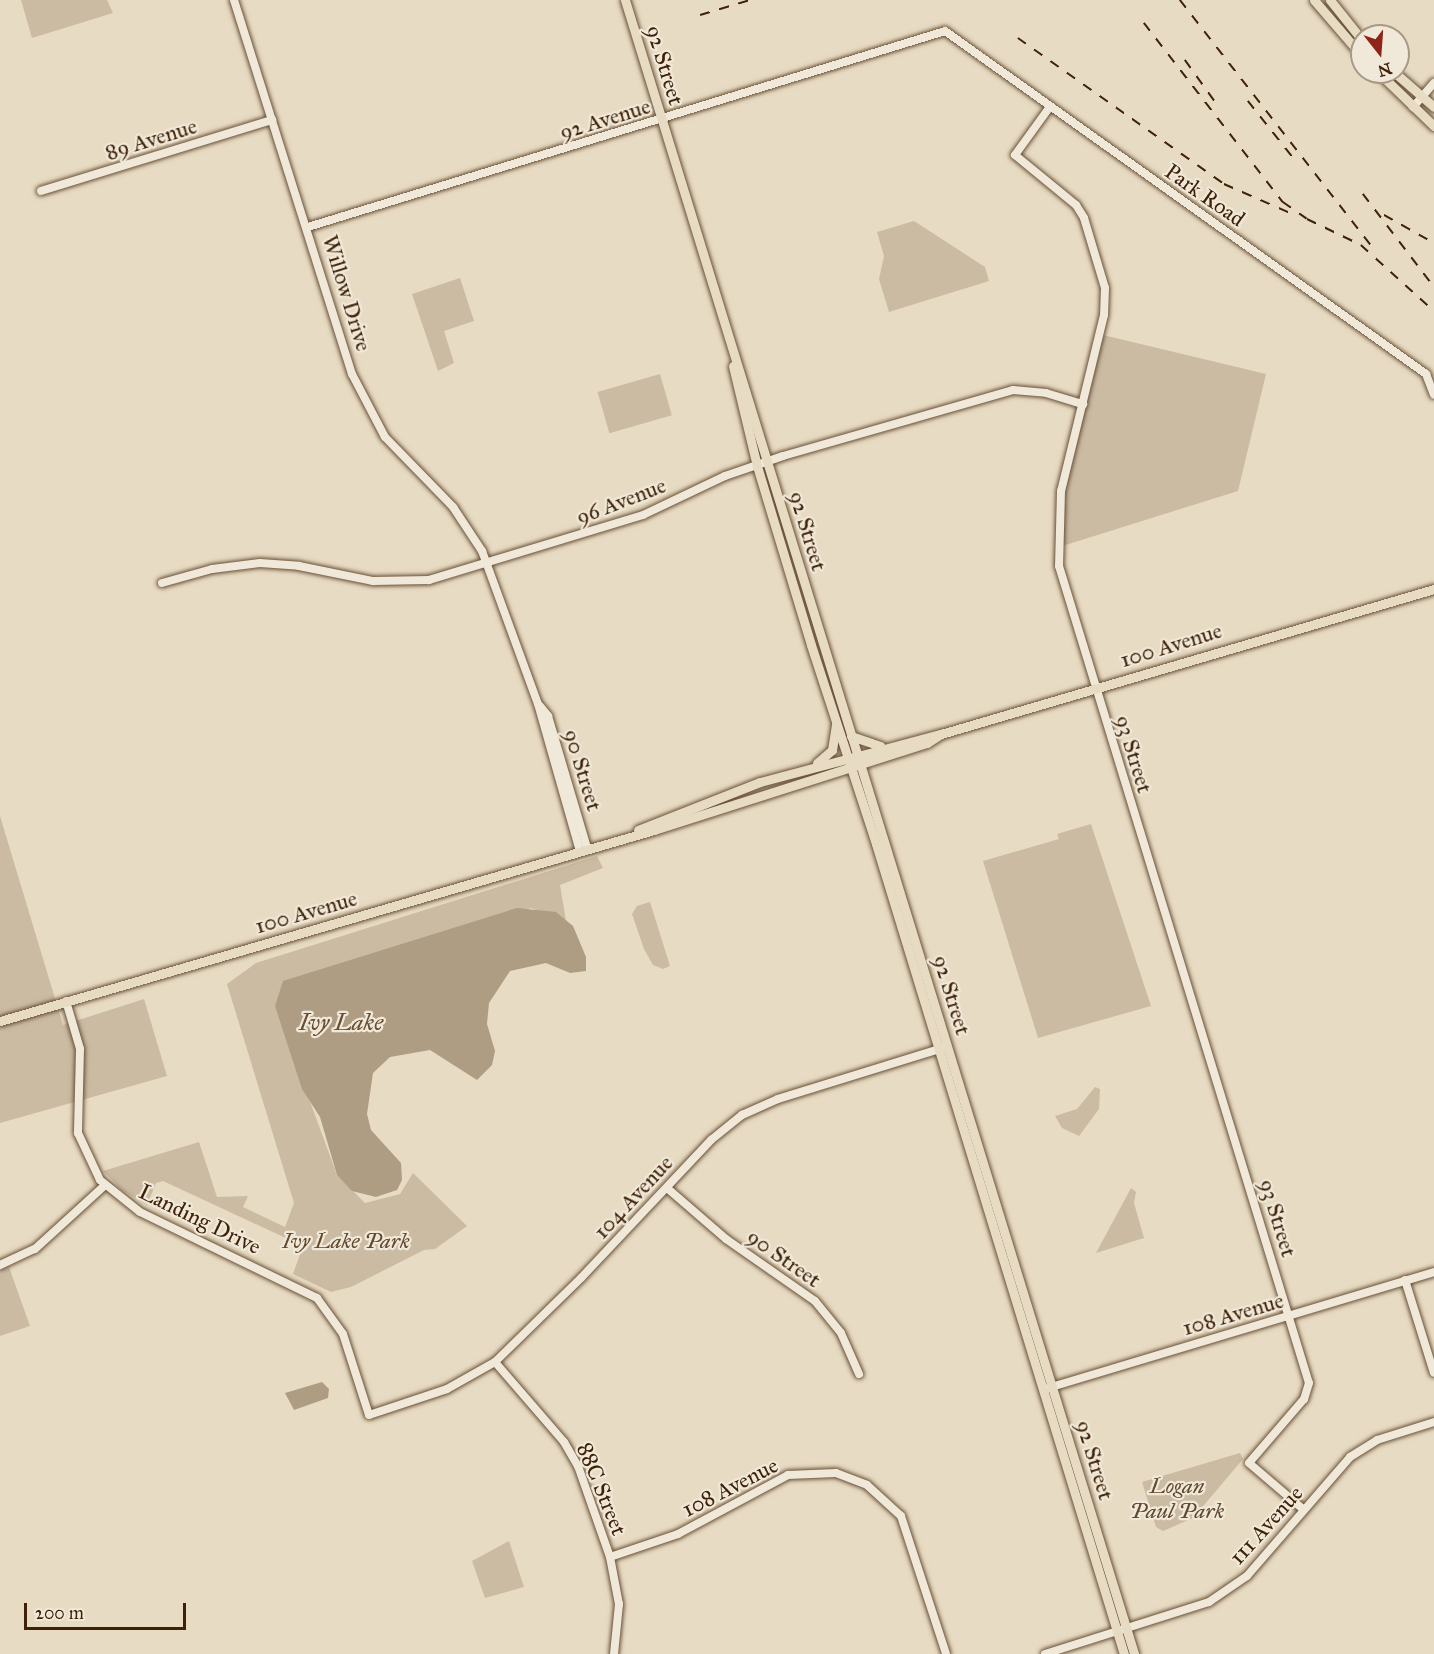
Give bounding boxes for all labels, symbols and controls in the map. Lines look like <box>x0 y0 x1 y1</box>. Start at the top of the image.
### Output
street label: 92 Street <box>640 22 690 108</box>
north arrow <box>1350 24 1410 84</box>
text: N <box>1376 59 1394 81</box>
street label: 92 Avenue <box>556 93 654 145</box>
street label: 89 Avenue <box>102 113 200 165</box>
street label: Park Road <box>1160 158 1250 232</box>
street label: Willow Drive <box>317 232 377 354</box>
street label: 96 Avenue <box>572 472 670 530</box>
street label: 92 Street <box>783 488 833 574</box>
street label: 100 Avenue <box>1117 617 1225 673</box>
street label: 93 Street <box>1110 712 1158 796</box>
street label: 90 Street <box>558 726 608 814</box>
street label: 100 Avenue <box>252 885 360 939</box>
street label: 92 Street <box>927 952 977 1038</box>
water label: Ivy Lake <box>299 1009 383 1037</box>
street label: 104 Avenue <box>588 1150 678 1244</box>
street label: 93 Street <box>1254 1176 1302 1260</box>
street label: Landing Drive <box>135 1178 265 1260</box>
street label: 90 Street <box>742 1223 826 1293</box>
park label: Ivy Lake Park <box>282 1228 410 1254</box>
street label: 108 Avenue <box>1179 1287 1287 1341</box>
street label: 92 Street <box>1070 1417 1120 1503</box>
street label: 88C Street <box>571 1439 633 1539</box>
street label: 108 Avenue <box>678 1452 782 1522</box>
park label: Logan Paul Park <box>1130 1472 1224 1524</box>
street label: 111 Avenue <box>1224 1480 1308 1570</box>
scale bar <box>27 1591 189 1629</box>
text: 200 m <box>35 1602 84 1624</box>

